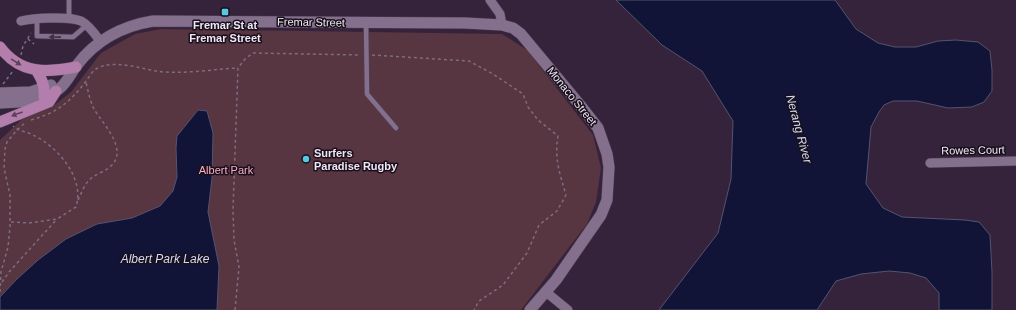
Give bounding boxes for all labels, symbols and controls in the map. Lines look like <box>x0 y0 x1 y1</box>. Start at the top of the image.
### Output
marker: Fremar St at Fremar Street <box>220 7 230 17</box>
street label: Fremar Street <box>277 15 345 29</box>
place label: Fremar St at Fremar Street <box>189 19 261 44</box>
one-way arrow <box>48 34 61 40</box>
one-way arrow <box>11 58 21 66</box>
street label: Monaco Street <box>545 64 599 128</box>
water label: Nerang River <box>783 93 815 166</box>
one-way arrow <box>11 112 23 118</box>
street label: Rowes Court <box>941 143 1005 157</box>
place label: Surfers Paradise Rugby <box>314 147 398 172</box>
marker: Surfers Paradise Rugby <box>301 154 311 164</box>
park label: Albert Park <box>199 164 254 176</box>
water label: Albert Park Lake <box>120 252 210 266</box>

